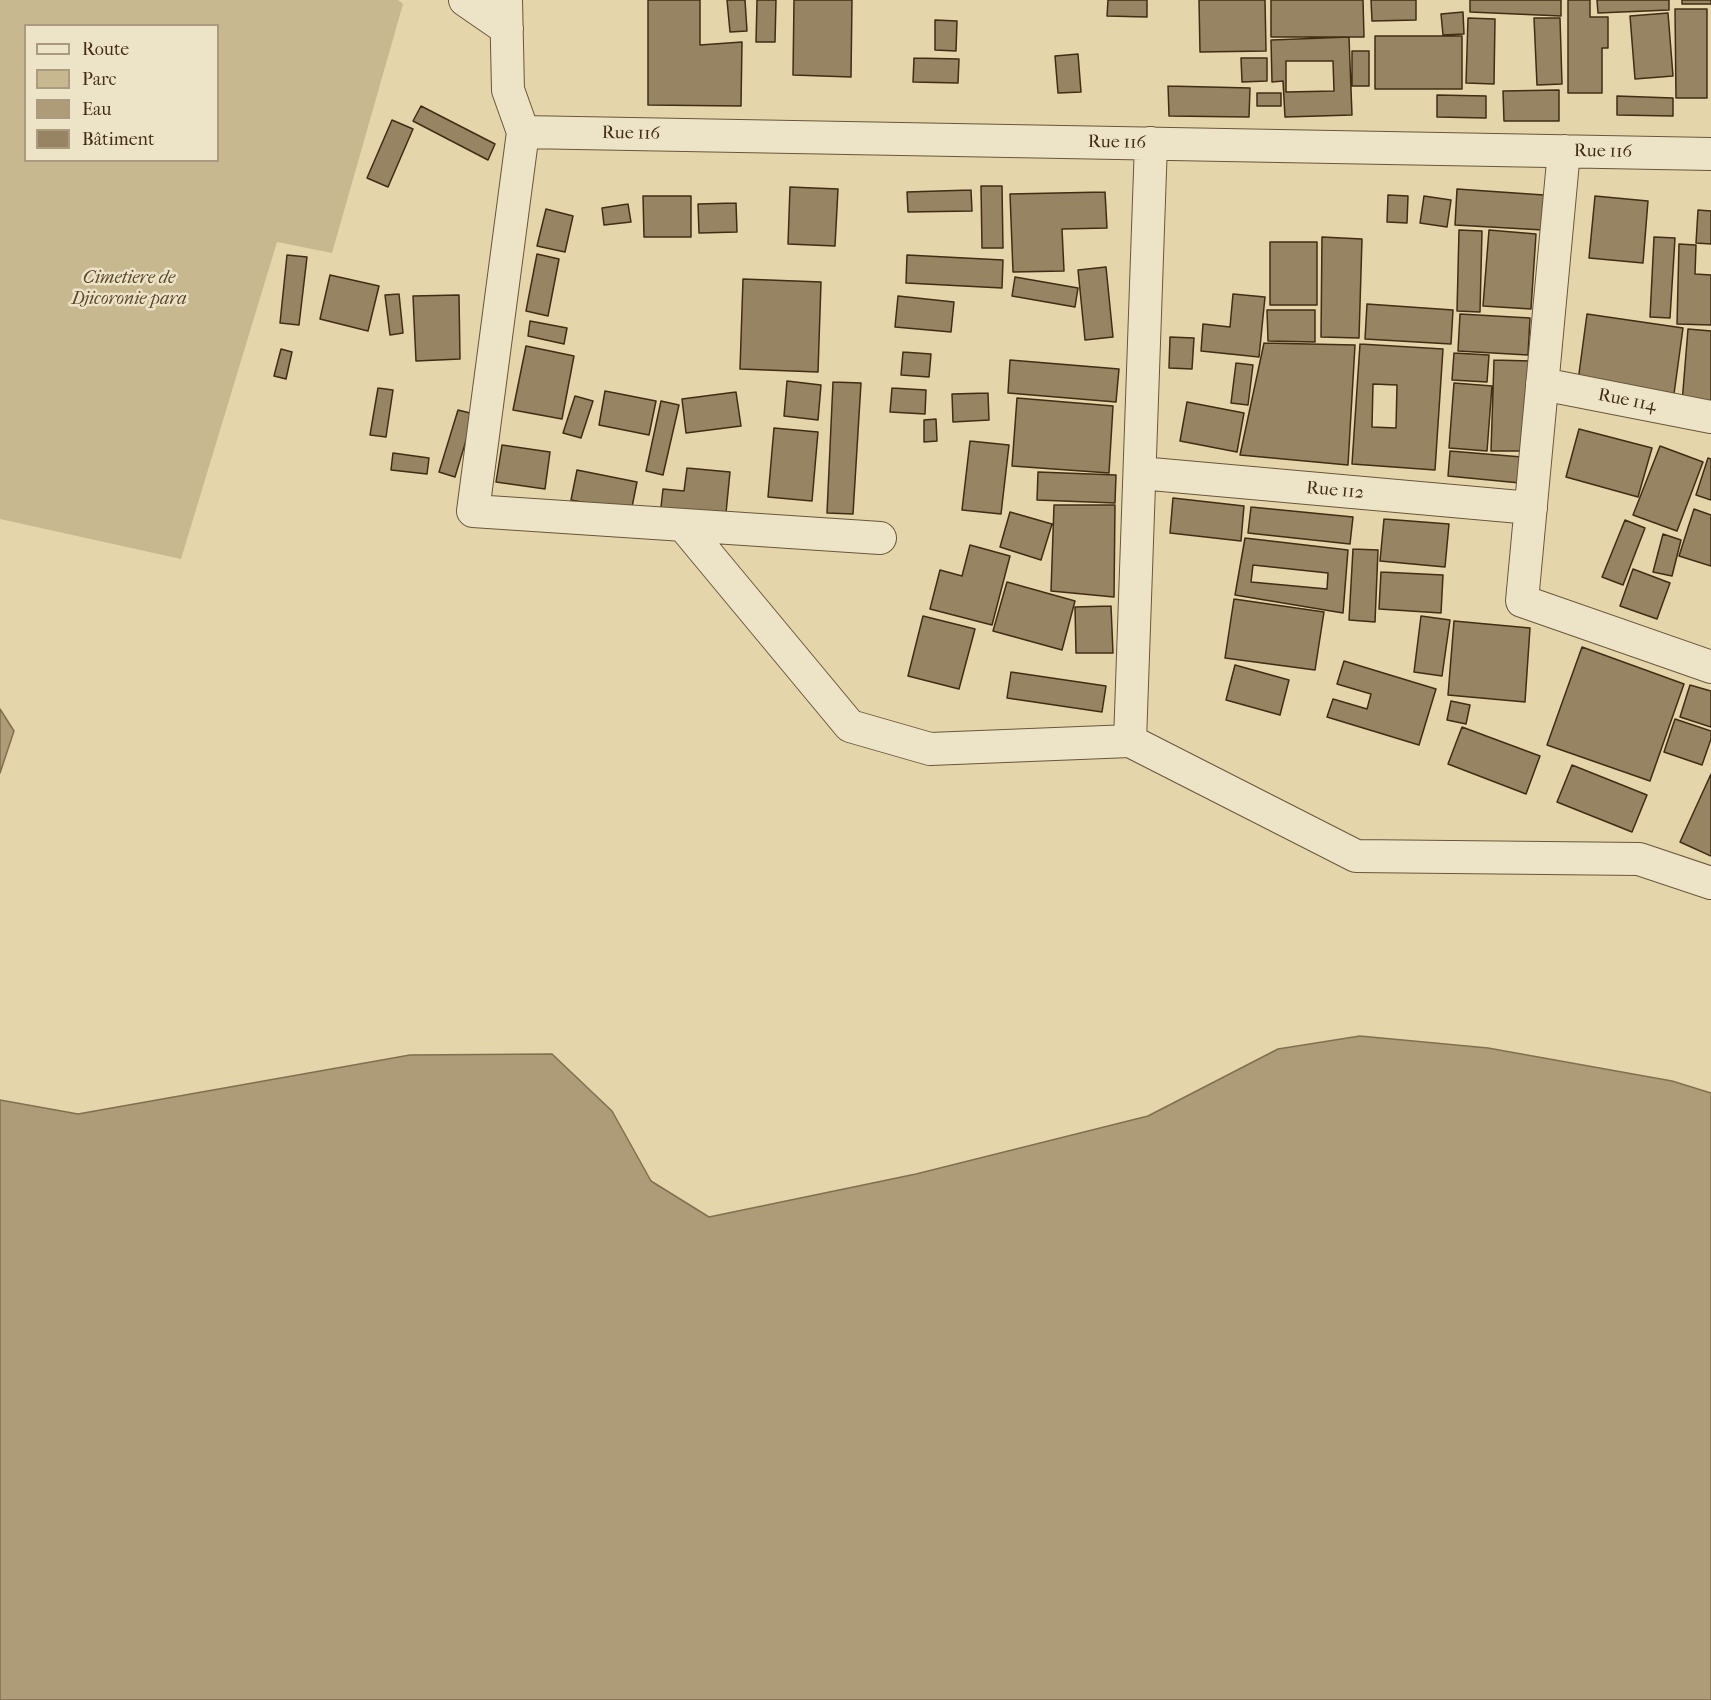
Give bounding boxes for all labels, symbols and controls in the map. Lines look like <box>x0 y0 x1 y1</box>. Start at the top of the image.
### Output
legend <box>24 24 219 162</box>
text: Route <box>82 39 129 60</box>
text: Parc <box>82 69 117 90</box>
text: Eau <box>82 99 111 120</box>
street label: Rue 116 <box>602 123 660 145</box>
text: Bâtiment <box>82 129 154 150</box>
street label: Rue 116 <box>1088 132 1146 154</box>
street label: Rue 116 <box>1574 141 1632 163</box>
park label: Cimetiere de Djicoronie para <box>71 268 187 310</box>
street label: Rue 114 <box>1596 385 1658 417</box>
street label: Rue 112 <box>1305 478 1365 504</box>

